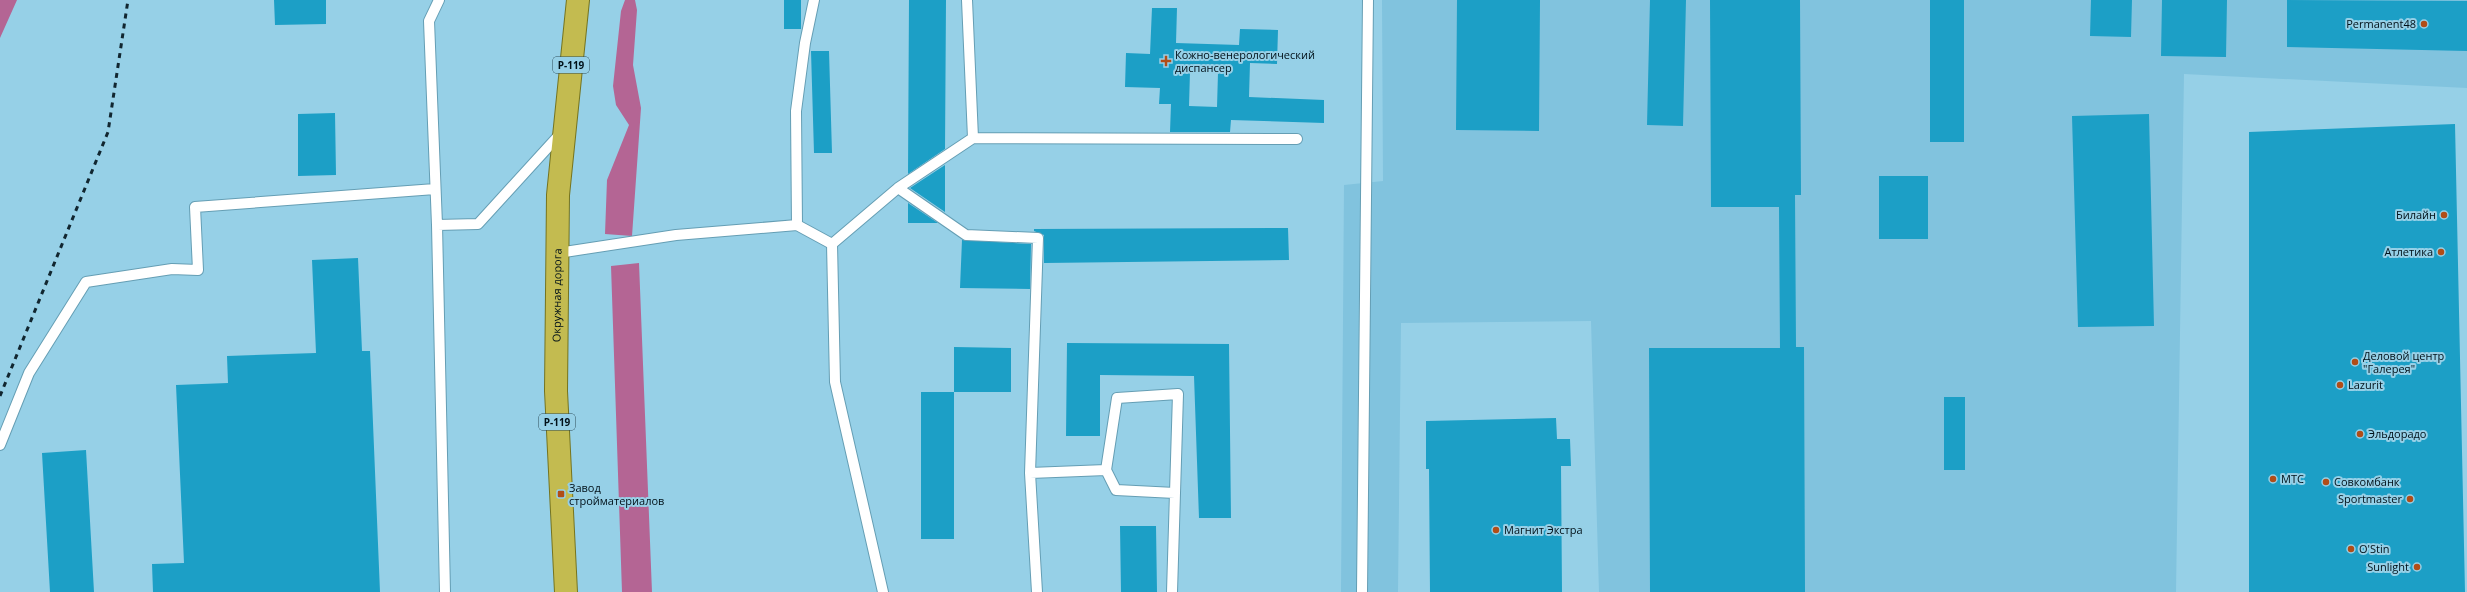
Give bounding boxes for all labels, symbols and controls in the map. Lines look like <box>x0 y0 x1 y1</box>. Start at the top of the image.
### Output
place label: Permanent48 <box>2346 16 2416 31</box>
marker: Permanent48 <box>2419 19 2429 29</box>
place label: Кожно-венерологический диспансер <box>1175 47 1315 75</box>
marker: Кожно-венерологический диспансер <box>1160 55 1172 67</box>
road number: Р-119 <box>553 57 589 73</box>
place label: Билайн <box>2396 207 2436 222</box>
marker: Билайн <box>2439 210 2449 220</box>
place label: Атлетика <box>2384 244 2433 259</box>
marker: Атлетика <box>2436 247 2446 257</box>
street label: Окружная дорога <box>548 248 564 342</box>
place label: Деловой центр "Галерея" <box>2363 348 2445 376</box>
marker: Деловой центр "Галерея" <box>2350 357 2360 367</box>
place label: Lazurit <box>2348 377 2383 392</box>
marker: Lazurit <box>2335 380 2345 390</box>
road number: Р-119 <box>539 414 575 430</box>
place label: Эльдорадо <box>2368 426 2427 441</box>
marker: Эльдорадо <box>2355 429 2365 439</box>
place label: МТС <box>2281 471 2304 486</box>
marker: МТС <box>2268 474 2278 484</box>
place label: Совкомбанк <box>2334 474 2400 489</box>
marker: Совкомбанк <box>2321 477 2331 487</box>
place label: Завод стройматериалов <box>569 480 664 508</box>
marker: Завод стройматериалов <box>556 489 566 499</box>
place label: Sportmaster <box>2338 491 2402 506</box>
marker: Sportmaster <box>2405 494 2415 504</box>
place label: Магнит Экстра <box>1504 522 1583 537</box>
marker: Магнит Экстра <box>1491 525 1501 535</box>
place label: O'Stin <box>2359 541 2389 556</box>
marker: O'Stin <box>2346 544 2356 554</box>
place label: Sunlight <box>2367 559 2409 574</box>
marker: Sunlight <box>2412 562 2422 572</box>

